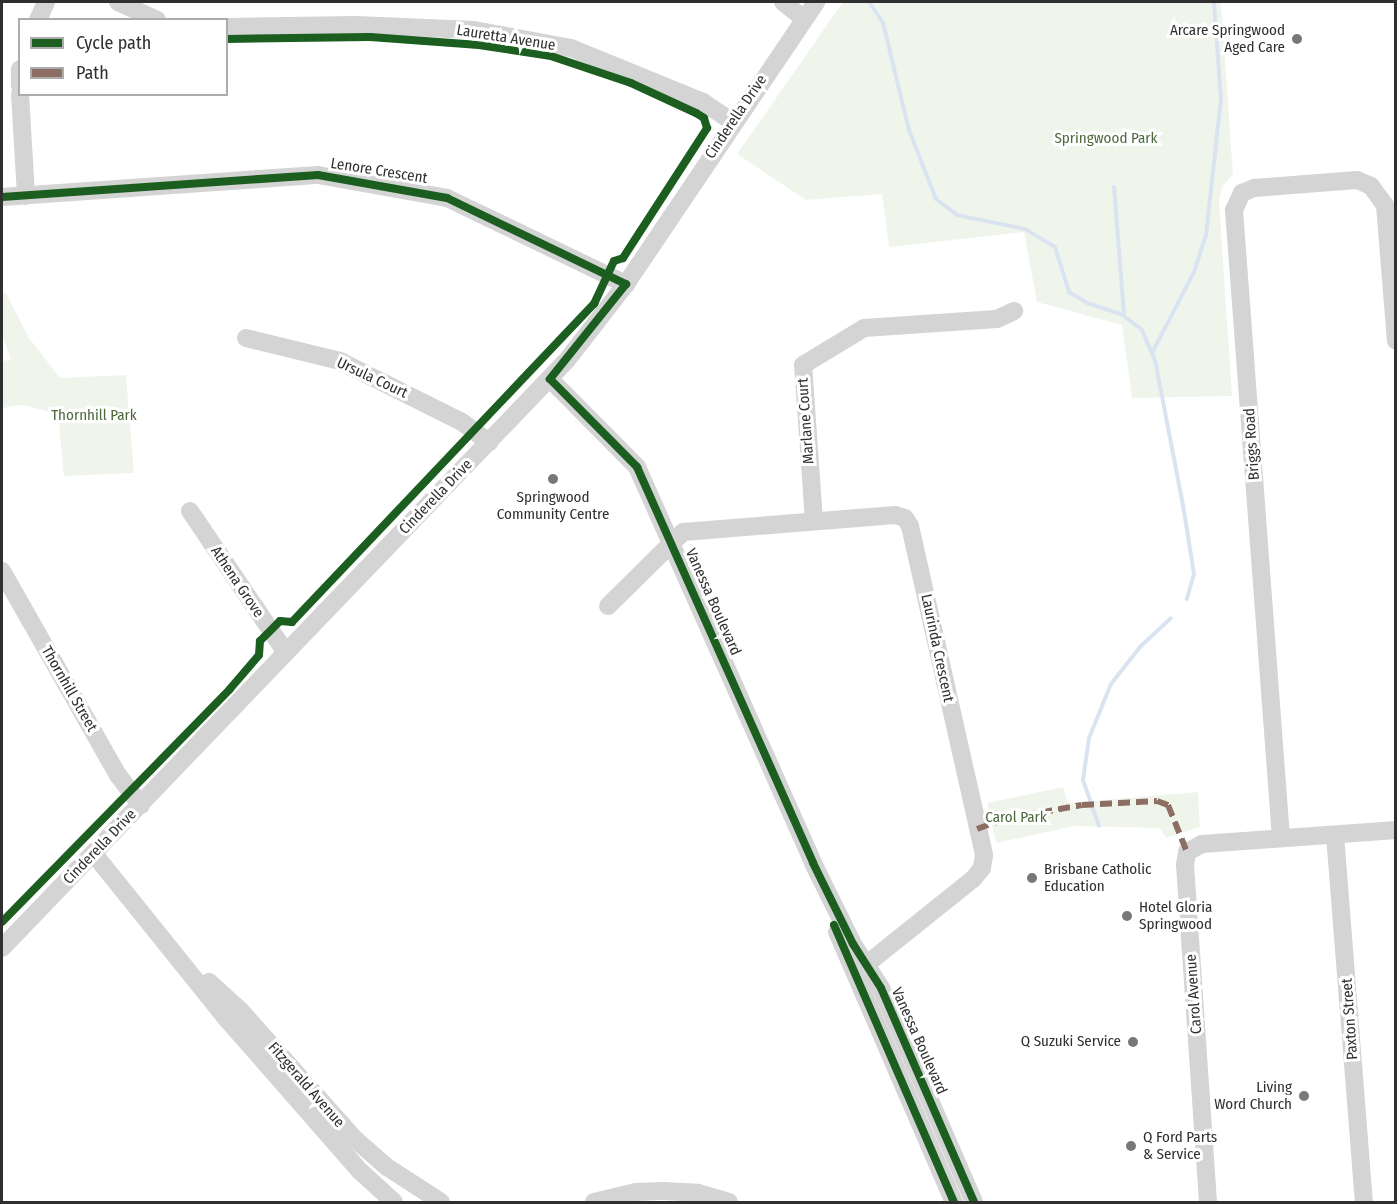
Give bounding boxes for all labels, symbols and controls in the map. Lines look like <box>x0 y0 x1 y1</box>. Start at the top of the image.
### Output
legend <box>18 18 228 96</box>
street label: Lauretta Avenue <box>455 21 557 55</box>
place label: Arcare Springwood Aged Care <box>1170 21 1285 56</box>
text: Cycle path <box>76 32 151 54</box>
marker: Arcare Springwood Aged Care <box>1290 32 1304 46</box>
text: Path <box>76 62 109 84</box>
street label: Cinderella Drive <box>701 72 771 162</box>
park label: Springwood Park <box>1054 130 1158 148</box>
street label: Lenore Crescent <box>329 154 429 188</box>
street label: Ursula Court <box>334 354 410 402</box>
street label: Marlane Court <box>794 377 818 465</box>
park label: Thornhill Park <box>51 407 137 425</box>
street label: Briggs Road <box>1241 407 1263 481</box>
street label: Cinderella Drive <box>396 456 476 538</box>
marker: Springwood Community Centre <box>546 472 560 486</box>
place label: Springwood Community Centre <box>497 488 609 523</box>
street label: Athena Grove <box>207 543 267 621</box>
street label: Vanessa Boulevard <box>681 546 745 658</box>
street label: Laurinda Crescent <box>917 592 957 704</box>
street label: Thornhill Street <box>37 643 101 735</box>
street label: Cinderella Drive <box>60 806 140 888</box>
park label: Carol Park <box>985 809 1047 827</box>
place label: Brisbane Catholic Education <box>1044 860 1151 895</box>
marker: Brisbane Catholic Education <box>1025 871 1039 885</box>
place label: Hotel Gloria Springwood <box>1139 898 1212 933</box>
marker: Hotel Gloria Springwood <box>1120 909 1134 923</box>
street label: Carol Avenue <box>1182 953 1206 1035</box>
street label: Paxton Street <box>1338 978 1362 1060</box>
street label: Vanessa Boulevard <box>887 985 951 1097</box>
place label: Q Suzuki Service <box>1021 1033 1121 1051</box>
marker: Q Suzuki Service <box>1126 1035 1140 1049</box>
street label: Fitzgerald Avenue <box>264 1039 348 1131</box>
place label: Living Word Church <box>1214 1078 1292 1113</box>
marker: Living Word Church <box>1297 1089 1311 1103</box>
place label: Q Ford Parts & Service <box>1143 1128 1217 1163</box>
marker: Q Ford Parts & Service <box>1124 1139 1138 1153</box>

